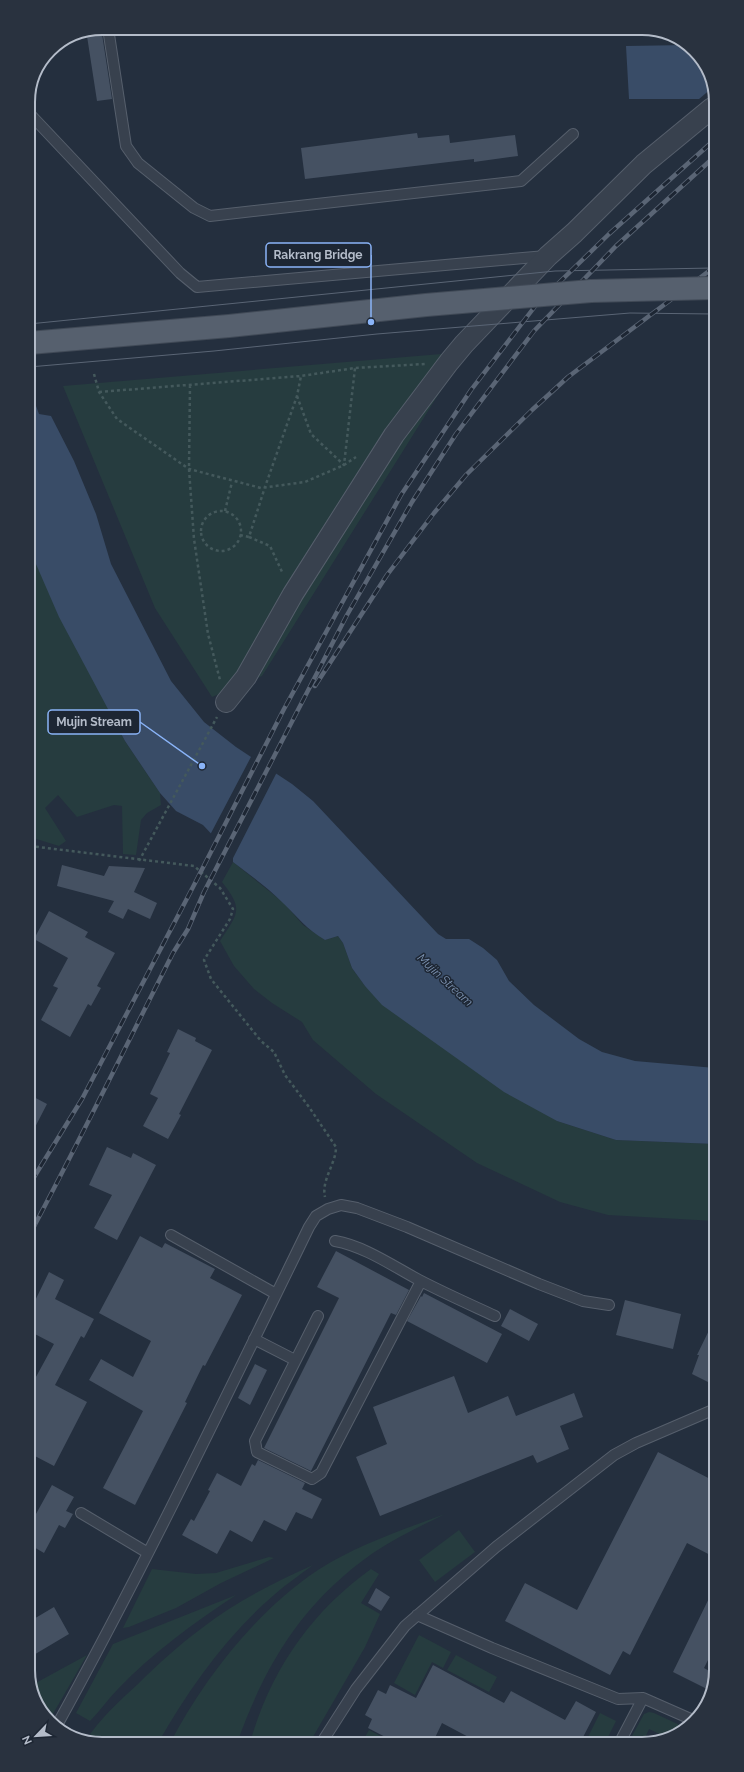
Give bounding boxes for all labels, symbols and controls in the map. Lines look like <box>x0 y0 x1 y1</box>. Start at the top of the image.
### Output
callout: Rakrang Bridge <box>266 243 371 267</box>
text: Rakrang Bridge <box>273 248 363 262</box>
callout: Mujin Stream <box>48 710 140 734</box>
text: Mujin Stream <box>56 715 132 729</box>
water label: Mujin Stream <box>414 951 476 1009</box>
north arrow <box>16 1716 56 1756</box>
text: N <box>20 1733 35 1747</box>

